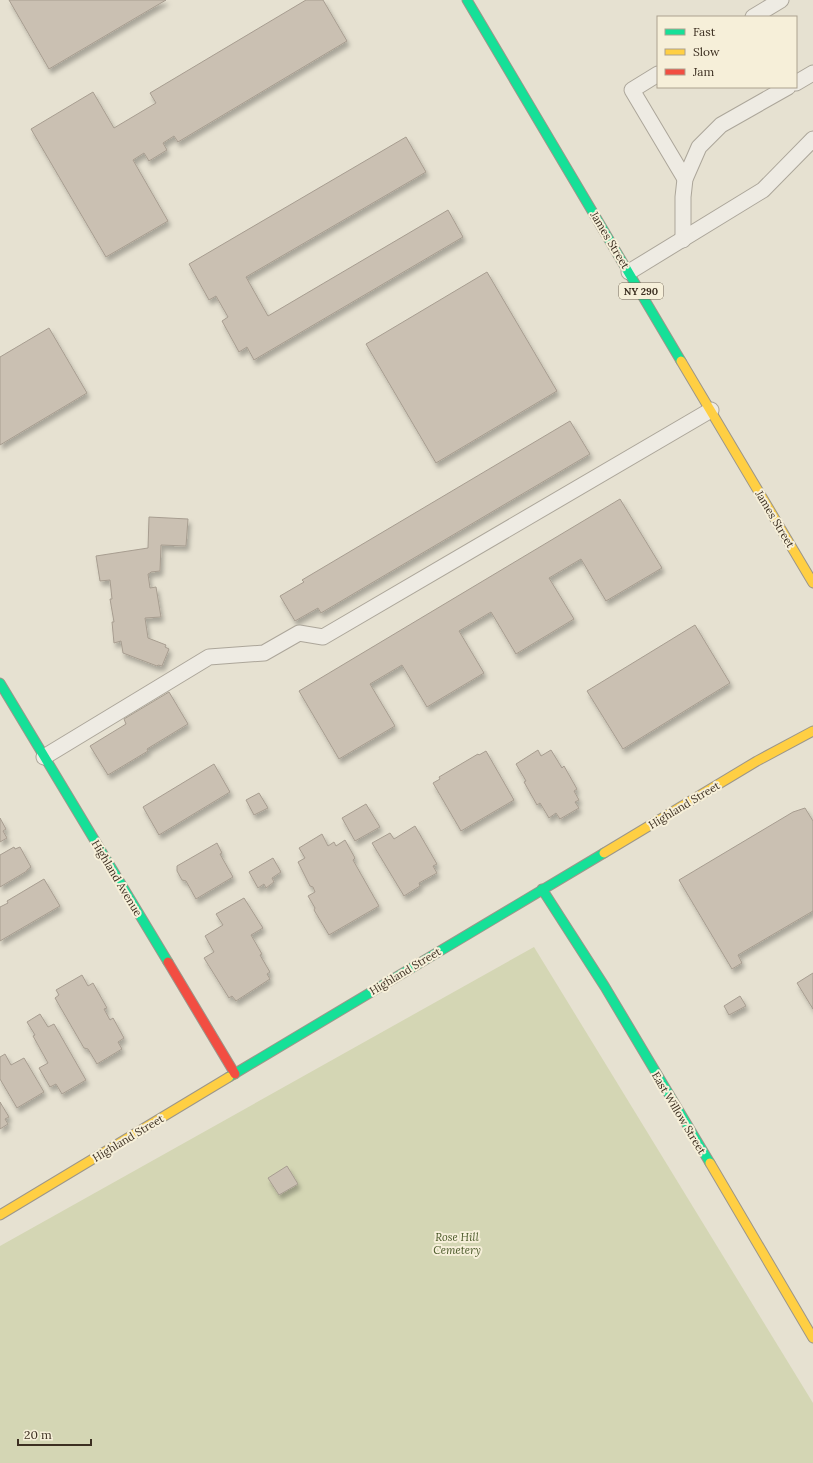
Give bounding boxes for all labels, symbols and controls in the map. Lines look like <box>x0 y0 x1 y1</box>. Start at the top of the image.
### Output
legend <box>657 16 797 88</box>
text: Fast <box>693 24 716 39</box>
text: Slow <box>693 44 720 59</box>
text: Jam <box>692 64 714 79</box>
street label: James Street <box>587 208 633 272</box>
road number: NY 290 <box>619 283 663 299</box>
street label: James Street <box>752 487 798 551</box>
street label: Highland Street <box>646 778 723 832</box>
street label: Highland Avenue <box>89 837 145 919</box>
street label: Highland Street <box>367 944 444 998</box>
street label: East Willow Street <box>649 1069 710 1157</box>
street label: Highland Street <box>90 1111 167 1165</box>
park label: Rose Hill Cemetery <box>433 1230 481 1257</box>
scale bar <box>18 1421 91 1447</box>
text: 20 m <box>24 1427 52 1442</box>

